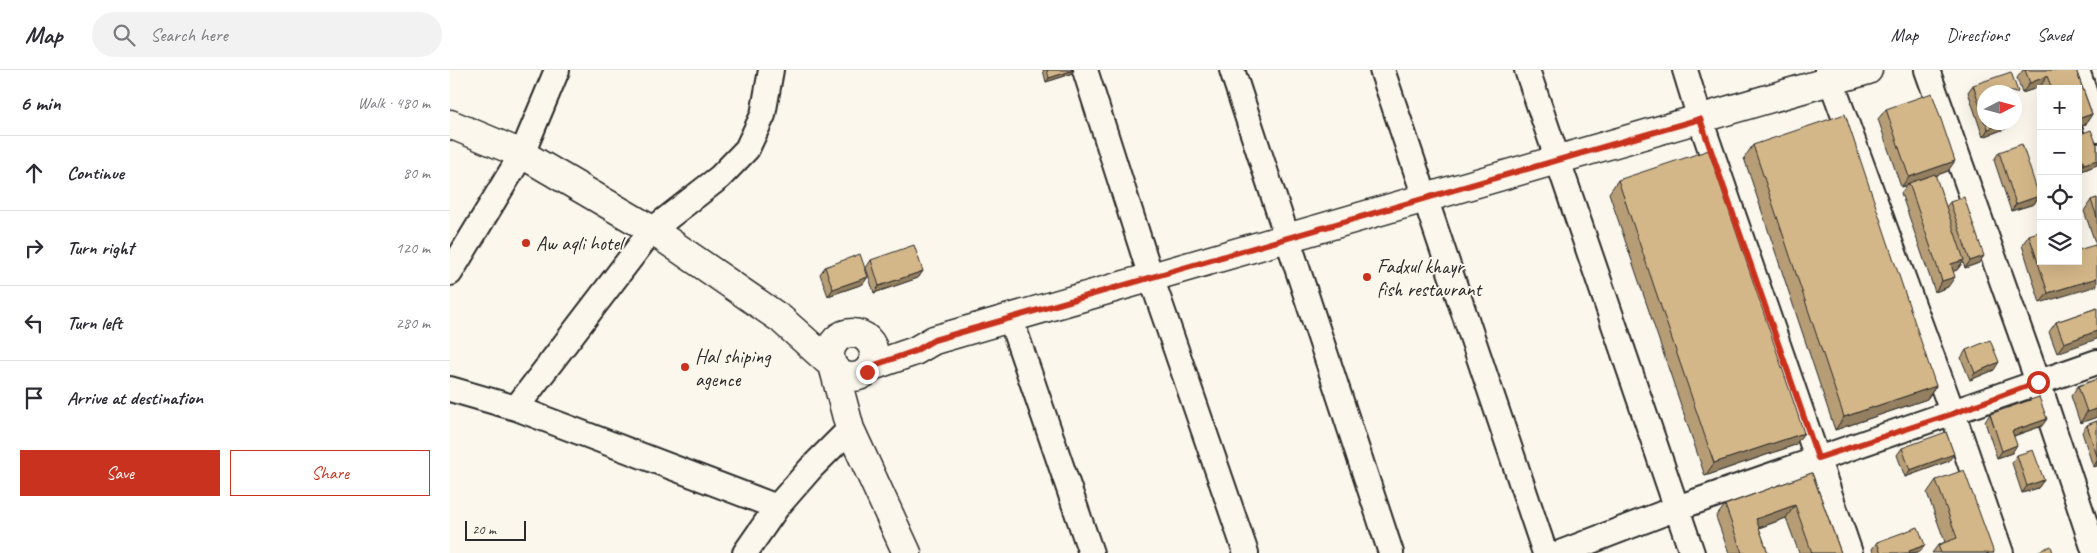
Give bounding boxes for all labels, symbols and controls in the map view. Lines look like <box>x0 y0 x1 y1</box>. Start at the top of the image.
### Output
search box <box>92 12 442 57</box>
text: Map <box>25 20 62 50</box>
icon: search <box>110 21 138 49</box>
text: Search here <box>150 23 228 47</box>
text: Map <box>1891 24 1918 46</box>
text: Directions <box>1946 24 2009 46</box>
text: Saved <box>2037 24 2072 46</box>
north arrow <box>1977 85 2022 130</box>
map controls <box>2037 85 2082 265</box>
button: + <box>2037 85 2082 130</box>
text: 6 min <box>20 90 61 116</box>
text: Walk · 480 m <box>358 93 430 113</box>
button: − <box>2037 130 2082 175</box>
icon: ahead <box>20 159 48 187</box>
text: Continue <box>67 161 124 185</box>
text: 80 m <box>403 163 430 183</box>
button: locate <box>2037 175 2082 220</box>
button: layers <box>2037 220 2082 265</box>
place label: Aw aqli hotel <box>536 231 626 256</box>
icon: right <box>20 234 48 262</box>
text: Turn right <box>67 236 134 260</box>
marker: Aw aqli hotel <box>520 237 532 249</box>
text: 120 m <box>396 238 430 258</box>
place label: Fadxul khayr fish restaurant <box>1377 254 1483 302</box>
marker: Fadxul khayr fish restaurant <box>1361 271 1373 283</box>
icon: left <box>20 309 48 337</box>
text: Turn left <box>67 311 122 335</box>
text: 280 m <box>396 313 430 333</box>
place label: Hal shiping agence <box>695 344 772 392</box>
marker: Hal shiping agence <box>679 361 691 373</box>
route end <box>856 361 879 384</box>
route start <box>2027 371 2050 394</box>
icon: arrive <box>20 384 48 412</box>
text: Arrive at destination <box>67 386 203 410</box>
button: Save <box>20 450 220 496</box>
button: Share <box>230 450 430 496</box>
scale bar <box>465 518 526 541</box>
text: 20 m <box>472 521 496 538</box>

